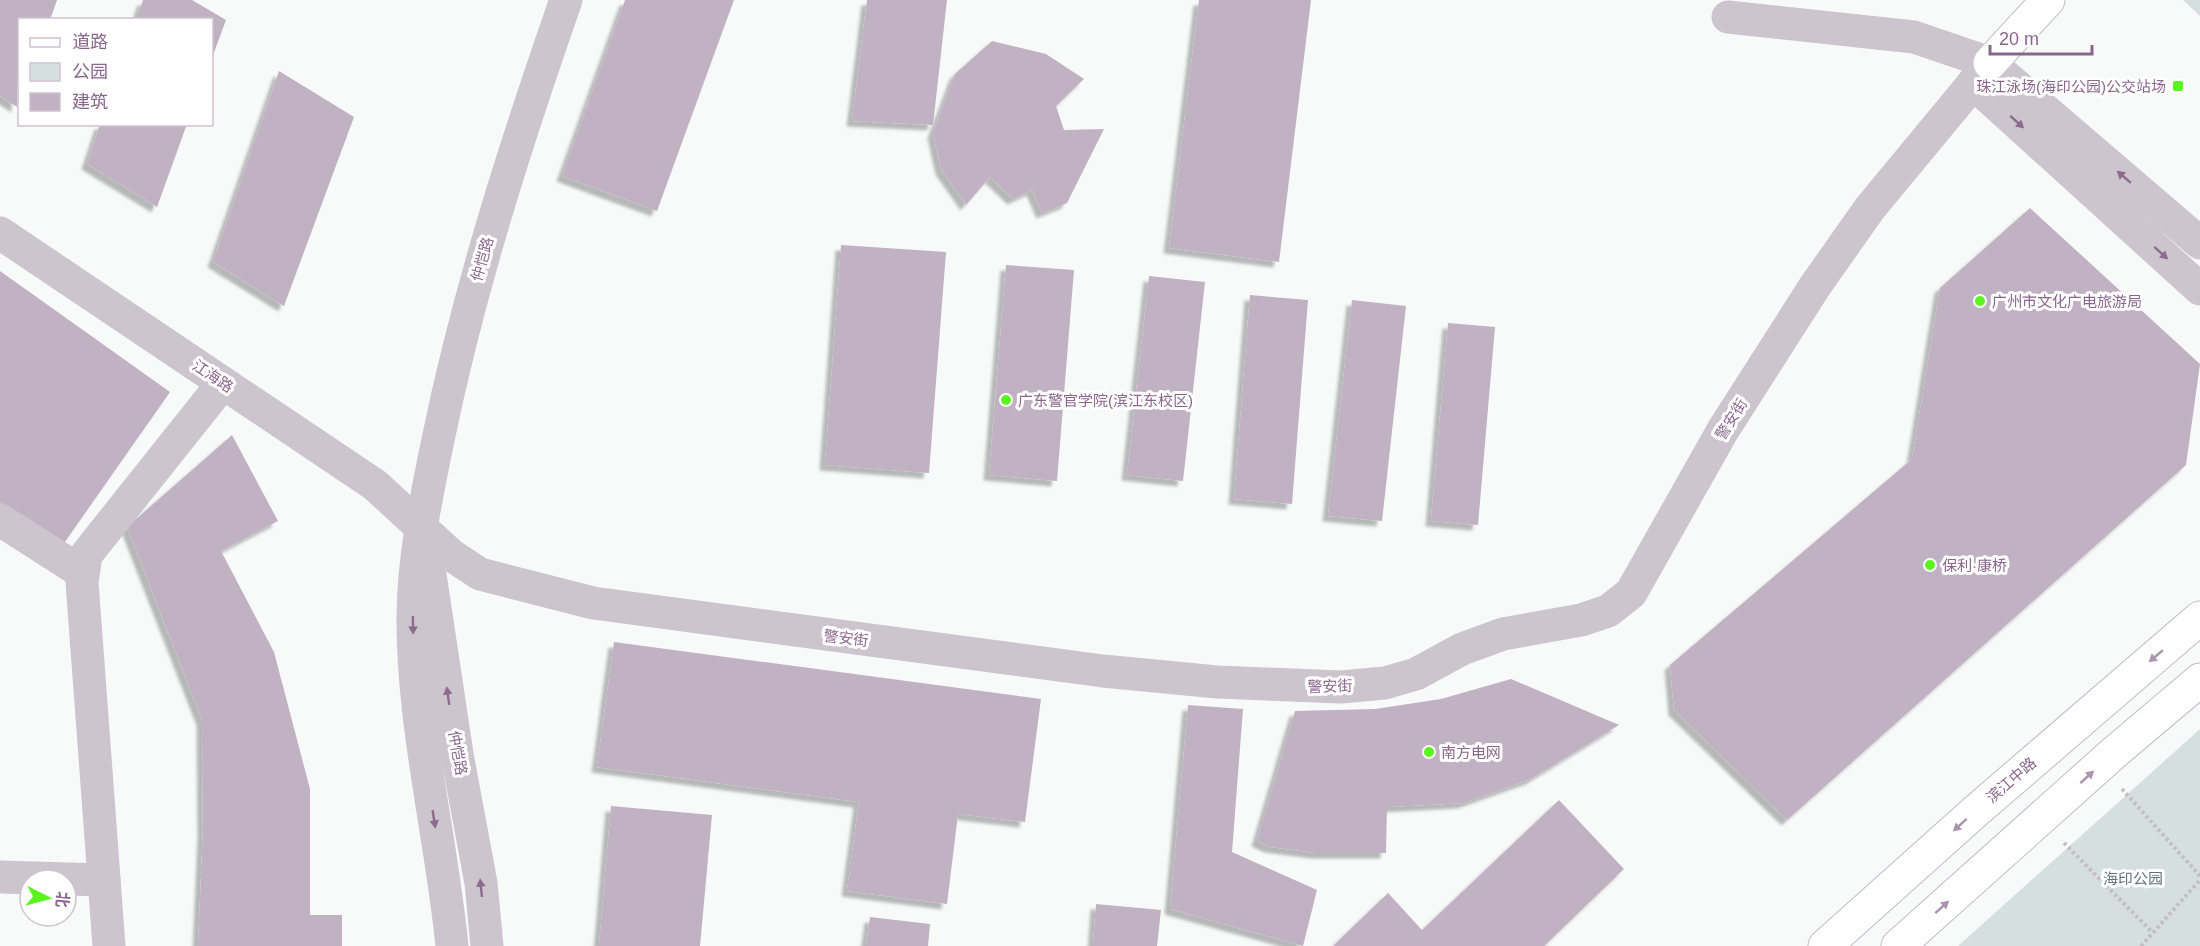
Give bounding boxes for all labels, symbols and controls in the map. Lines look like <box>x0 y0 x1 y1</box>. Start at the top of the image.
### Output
legend <box>18 18 213 126</box>
scale bar <box>1990 18 2092 56</box>
text: 20 m <box>1999 29 2039 49</box>
text: 道路 <box>72 32 108 52</box>
text: 公园 <box>72 62 108 82</box>
place label: 珠江泳场(海印公园)公交站场 <box>1976 78 2166 95</box>
marker: 珠江泳场(海印公园)公交站场 <box>2171 79 2185 93</box>
text: 建筑 <box>72 92 108 112</box>
one-way arrow <box>2009 115 2024 128</box>
one-way arrow <box>2117 171 2132 184</box>
street label: 仲恺路 <box>468 235 496 283</box>
one-way arrow <box>2154 246 2169 260</box>
place label: 广州市文化广电旅游局 <box>1992 293 2142 310</box>
marker: 广州市文化广电旅游局 <box>1973 294 1987 308</box>
street label: 江海路 <box>190 356 236 396</box>
place label: 广东警官学院(滨江东校区) <box>1018 392 1193 409</box>
marker: 广东警官学院(滨江东校区) <box>999 393 1013 407</box>
street label: 警安街 <box>1712 395 1750 443</box>
place label: 保利·康桥 <box>1942 557 2007 574</box>
marker: 保利·康桥 <box>1923 558 1937 572</box>
one-way arrow <box>408 616 418 635</box>
street label: 警安街 <box>823 627 869 649</box>
one-way arrow <box>2148 649 2163 663</box>
street label: 警安街 <box>1307 677 1353 695</box>
one-way arrow <box>444 686 453 705</box>
street label: 仲恺路 <box>446 729 470 777</box>
place label: 南方电网 <box>1441 744 1501 761</box>
marker: 南方电网 <box>1422 745 1436 759</box>
street label: 滨江中路 <box>1983 754 2039 806</box>
one-way arrow <box>2079 771 2094 784</box>
one-way arrow <box>430 809 439 828</box>
one-way arrow <box>1953 818 1968 832</box>
north arrow <box>18 868 78 928</box>
park label: 海印公园 <box>2103 870 2163 887</box>
one-way arrow <box>476 878 486 897</box>
text: 北 <box>53 891 72 908</box>
one-way arrow <box>1934 901 1949 914</box>

